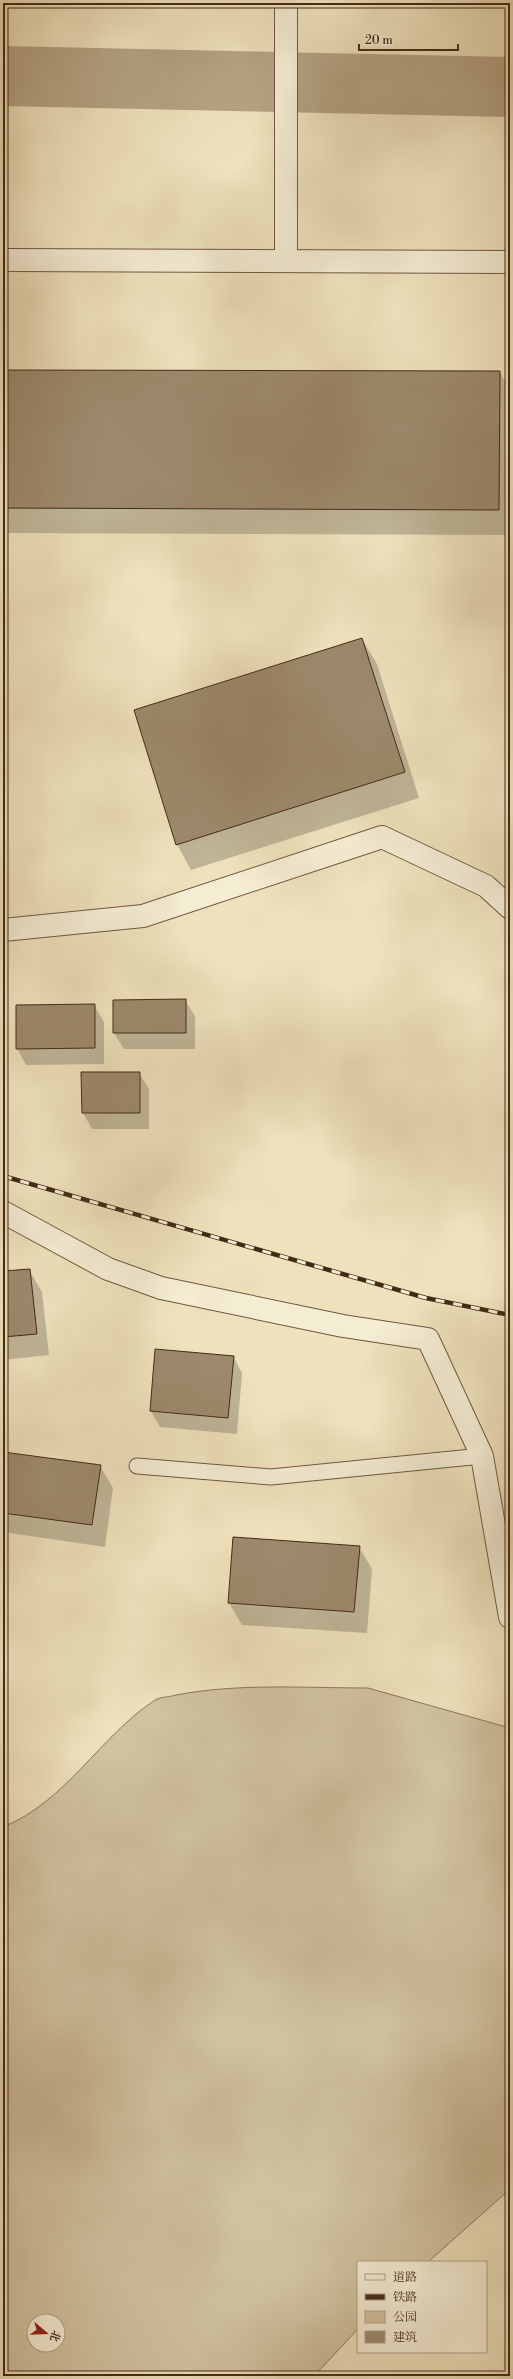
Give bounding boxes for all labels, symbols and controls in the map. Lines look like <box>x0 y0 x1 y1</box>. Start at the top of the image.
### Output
scale bar <box>359 26 458 52</box>
text: 20 m <box>365 33 393 48</box>
legend <box>357 2261 487 2353</box>
text: 道路 <box>393 2270 417 2285</box>
text: 铁路 <box>393 2290 417 2305</box>
text: 公园 <box>393 2310 417 2325</box>
north arrow <box>26 2313 66 2353</box>
text: 北 <box>46 2328 63 2343</box>
text: 建筑 <box>393 2330 417 2345</box>

